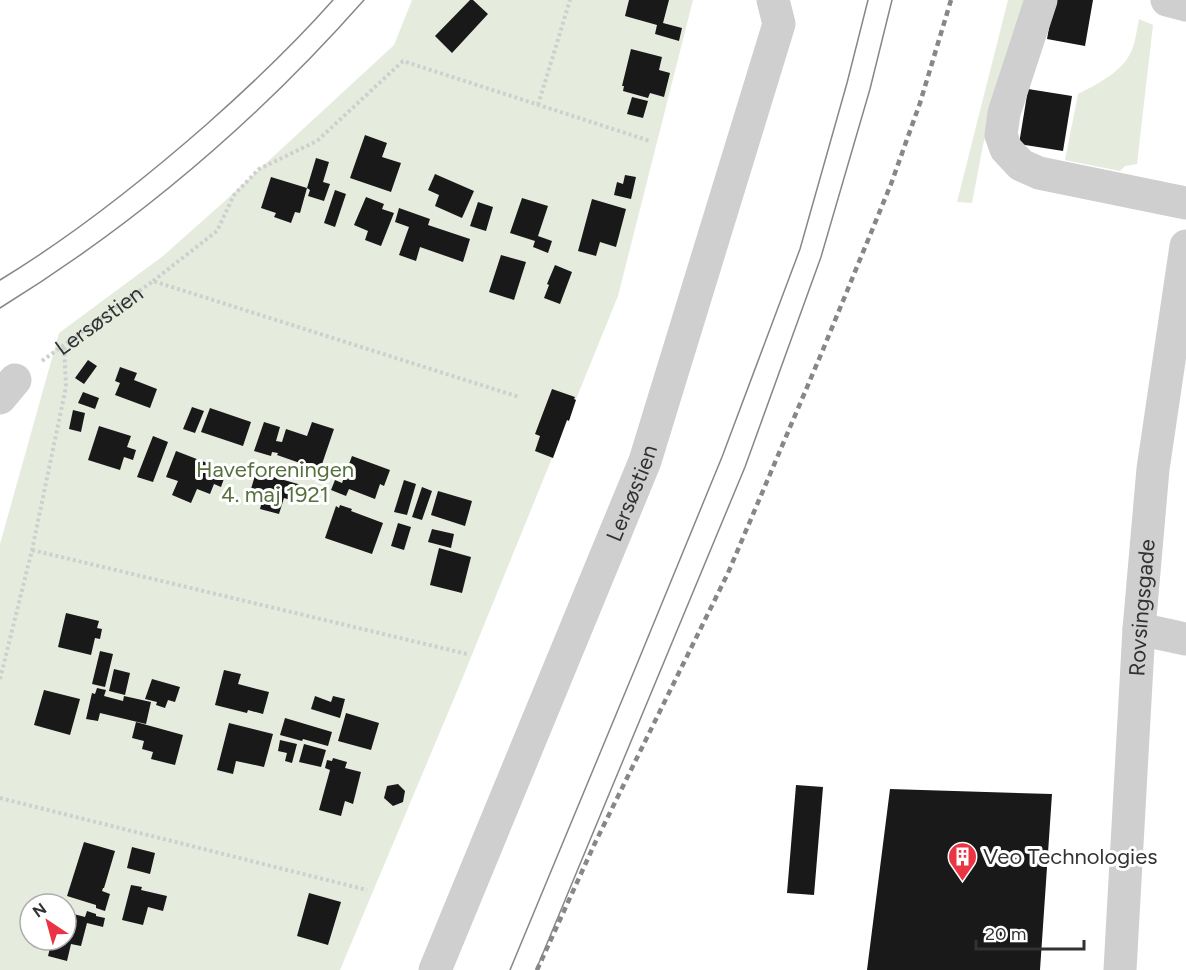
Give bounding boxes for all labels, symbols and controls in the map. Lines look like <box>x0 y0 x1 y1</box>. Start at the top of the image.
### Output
street label: Lersøstien <box>50 280 148 361</box>
street label: Lersøstien <box>600 442 663 545</box>
park label: Haveforeningen 4. maj 1921 <box>196 456 354 508</box>
street label: Rovsingsgade <box>1123 538 1161 677</box>
building icon: Veo Technologies <box>946 840 978 882</box>
place label: Veo Technologies <box>983 843 1157 870</box>
north arrow <box>18 892 78 952</box>
text: N <box>29 899 50 922</box>
scale bar <box>976 913 1084 951</box>
text: 20 m <box>985 923 1026 945</box>

